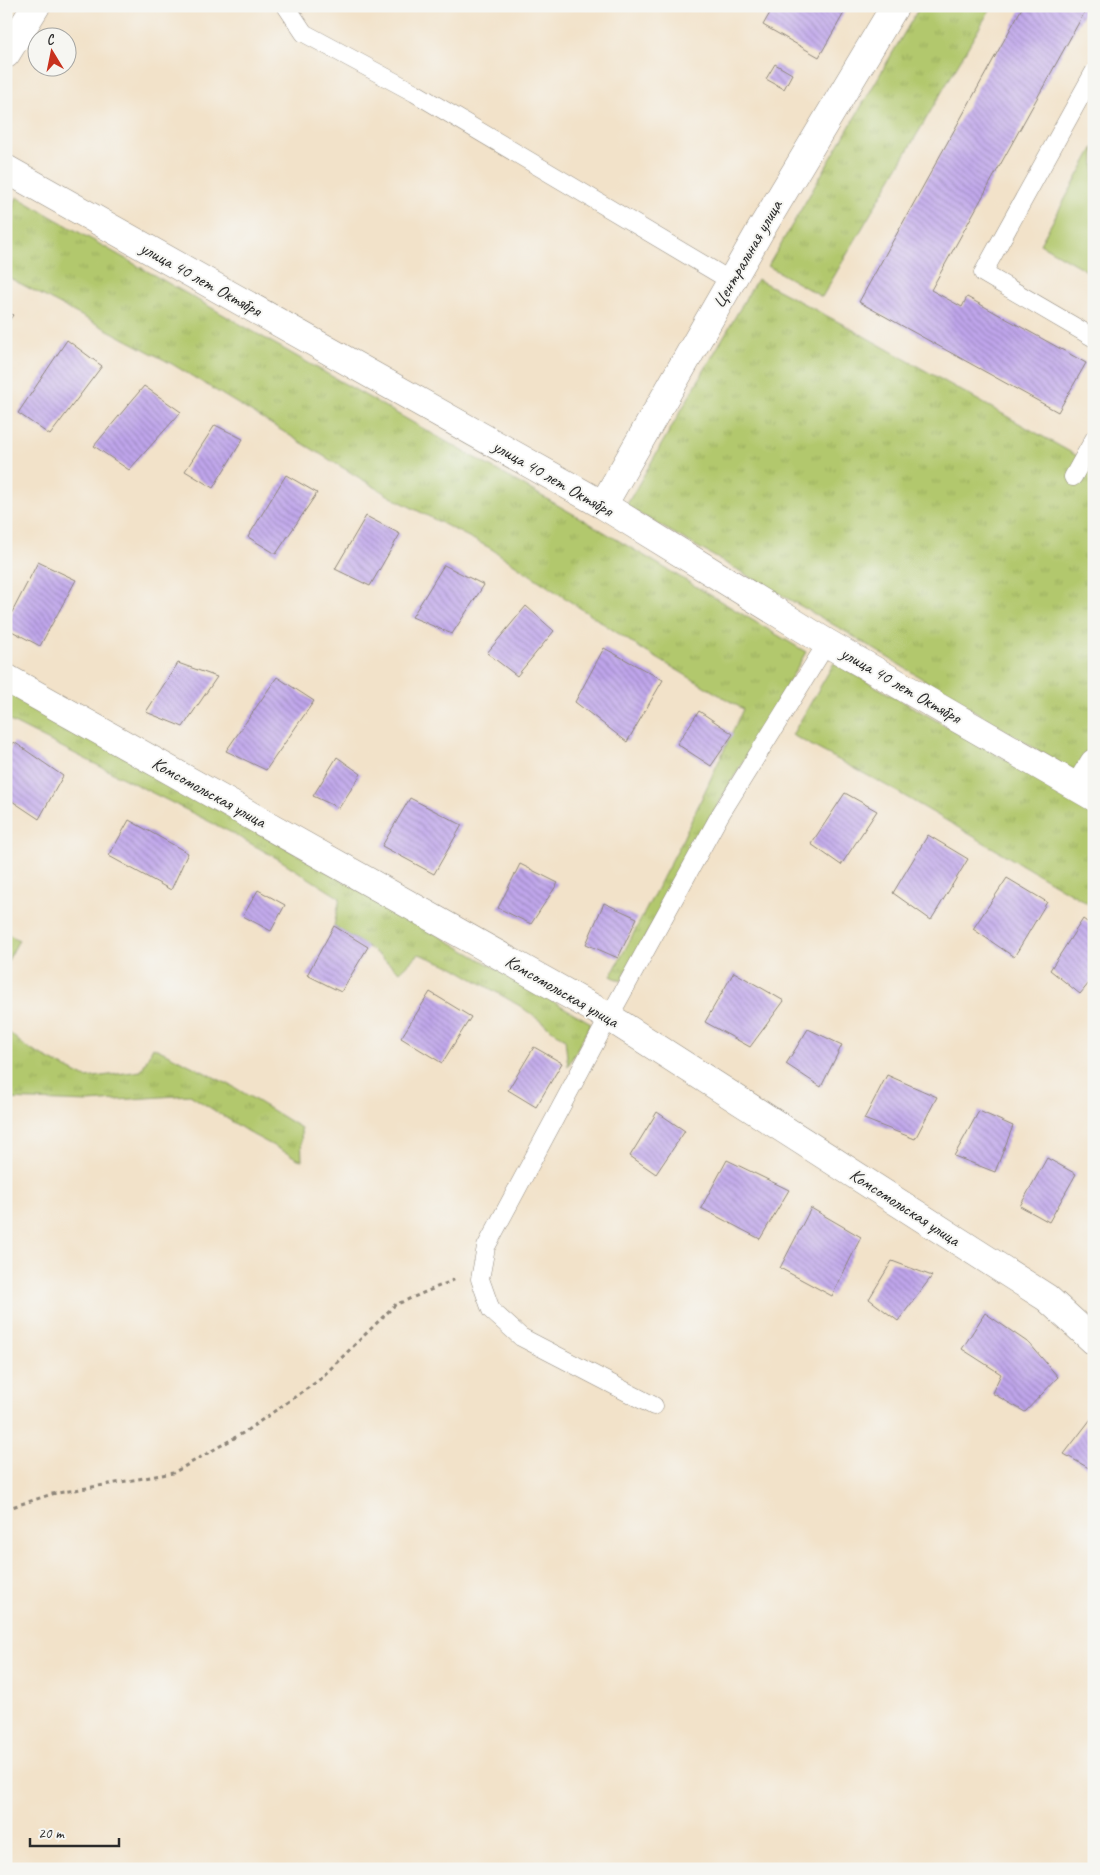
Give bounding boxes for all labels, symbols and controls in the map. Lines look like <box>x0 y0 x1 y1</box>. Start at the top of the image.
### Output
north arrow <box>28 28 78 78</box>
text: С <box>45 30 57 49</box>
street label: Центральная улица <box>707 195 787 312</box>
street label: улица 40 лет Октября <box>136 236 267 322</box>
street label: улица 40 лет Октября <box>488 434 619 522</box>
street label: улица 40 лет Октября <box>836 641 967 729</box>
street label: Комсомольская улица <box>148 752 271 833</box>
street label: Комсомольская улица <box>502 950 624 1033</box>
street label: Комсомольская улица <box>846 1163 966 1252</box>
scale bar <box>30 1815 119 1847</box>
text: 20 m <box>38 1824 65 1843</box>

